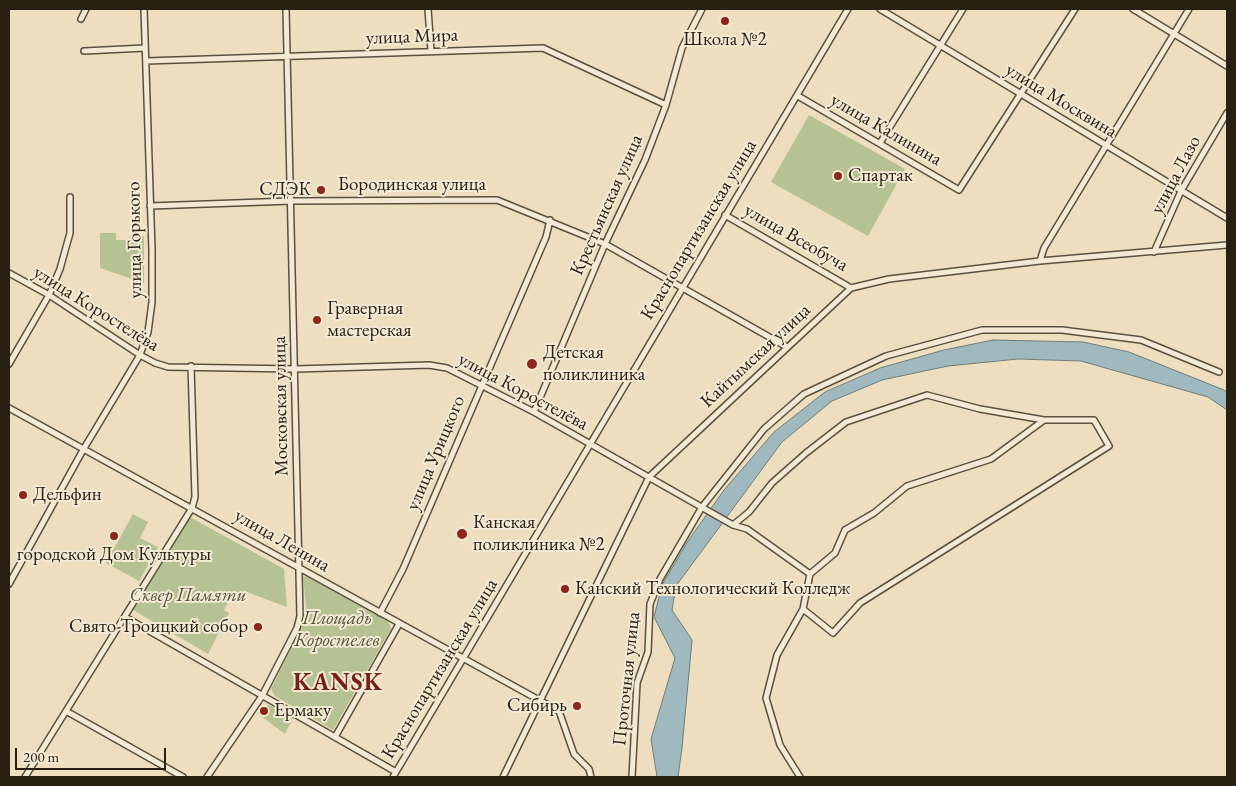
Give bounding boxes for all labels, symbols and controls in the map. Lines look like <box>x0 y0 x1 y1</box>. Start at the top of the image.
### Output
marker: Школа №2 <box>719 15 731 27</box>
street label: улица Мира <box>365 24 459 50</box>
place label: Школа №2 <box>683 29 767 51</box>
street label: улица Москвина <box>1001 59 1121 143</box>
street label: улица Калинина <box>826 89 946 171</box>
street label: Крестьянская улица <box>566 131 648 279</box>
street label: улица Лазо <box>1146 132 1206 218</box>
street label: Краснопартизанская улица <box>636 136 762 324</box>
place label: Спартак <box>848 165 913 187</box>
marker: Спартак <box>832 170 844 182</box>
street label: Бородинская улица <box>338 174 486 196</box>
place label: СДЭК <box>259 179 311 201</box>
street label: улица Горького <box>123 181 147 299</box>
marker: СДЭК <box>315 184 327 196</box>
street label: улица Всеобуча <box>740 199 852 277</box>
street label: улица Коростелёва <box>29 261 163 357</box>
place label: Граверная мастерская <box>327 298 412 342</box>
street label: Кайтымская улица <box>696 299 816 413</box>
marker: Граверная мастерская <box>311 314 323 326</box>
street label: Московская улица <box>268 336 294 476</box>
place label: Детская поликлиника <box>543 342 645 386</box>
street label: улица Коростелёва <box>454 348 592 436</box>
marker: Детская поликлиника <box>525 357 539 371</box>
street label: улица Урицкого <box>402 392 470 514</box>
place label: Дельфин <box>33 484 102 506</box>
marker: Дельфин <box>17 489 29 501</box>
street label: улица Ленина <box>230 505 334 577</box>
place label: Канская поликлиника №2 <box>473 512 605 556</box>
marker: Канская поликлиника №2 <box>455 527 469 541</box>
marker: городской Дом Культуры <box>108 530 120 542</box>
place label: городской Дом Культуры <box>17 544 211 566</box>
street label: Краснопартизанская улица <box>377 575 503 763</box>
place label: Канский Технологический Колледж <box>575 578 850 600</box>
marker: Канский Технологический Колледж <box>559 583 571 595</box>
park label: Сквер Памяти <box>129 585 247 607</box>
park label: Площадь Коростелев <box>294 608 380 652</box>
street label: Проточная улица <box>609 611 645 747</box>
place label: Свято-Троицкий собор <box>69 616 248 638</box>
marker: Свято-Троицкий собор <box>252 621 264 633</box>
district label: KANSK <box>292 669 384 697</box>
place label: Сибирь <box>507 695 567 717</box>
place label: Ермаку <box>274 700 331 722</box>
marker: Сибирь <box>571 700 583 712</box>
marker: Ермаку <box>258 705 270 717</box>
scale bar <box>18 738 169 770</box>
text: 200 m <box>23 747 59 766</box>

